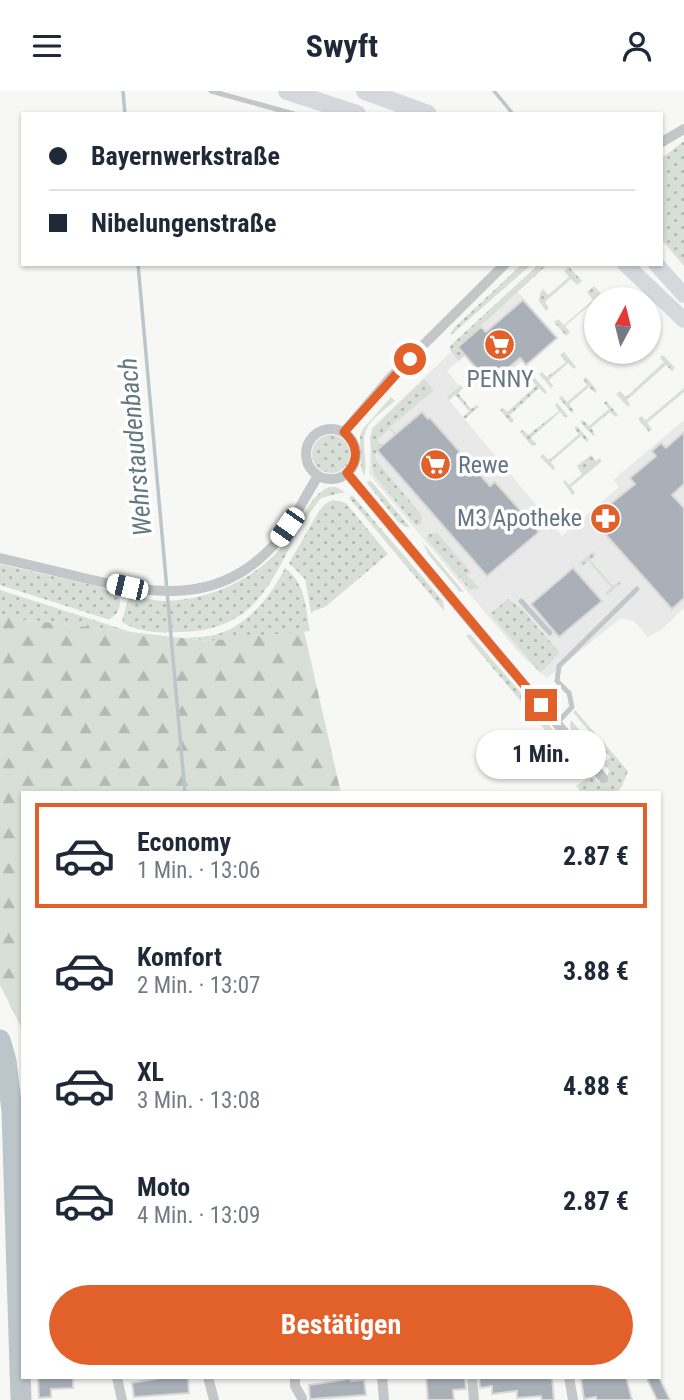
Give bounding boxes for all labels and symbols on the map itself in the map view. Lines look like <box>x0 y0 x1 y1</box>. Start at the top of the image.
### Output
north arrow <box>584 287 662 364</box>
supermarket icon: PENNY <box>483 328 517 362</box>
route start <box>394 343 426 375</box>
water label: Wehrstaudenbach <box>112 357 158 537</box>
place label: PENNY <box>466 365 534 393</box>
supermarket icon: Rewe <box>418 448 452 482</box>
place label: Rewe <box>458 451 509 479</box>
pharmacy icon: M3 Apotheke <box>588 501 622 535</box>
car <box>267 504 308 550</box>
place label: M3 Apotheke <box>457 504 582 532</box>
car <box>105 572 150 602</box>
route end <box>525 689 557 721</box>
callout: 1 Min. <box>476 729 606 779</box>

